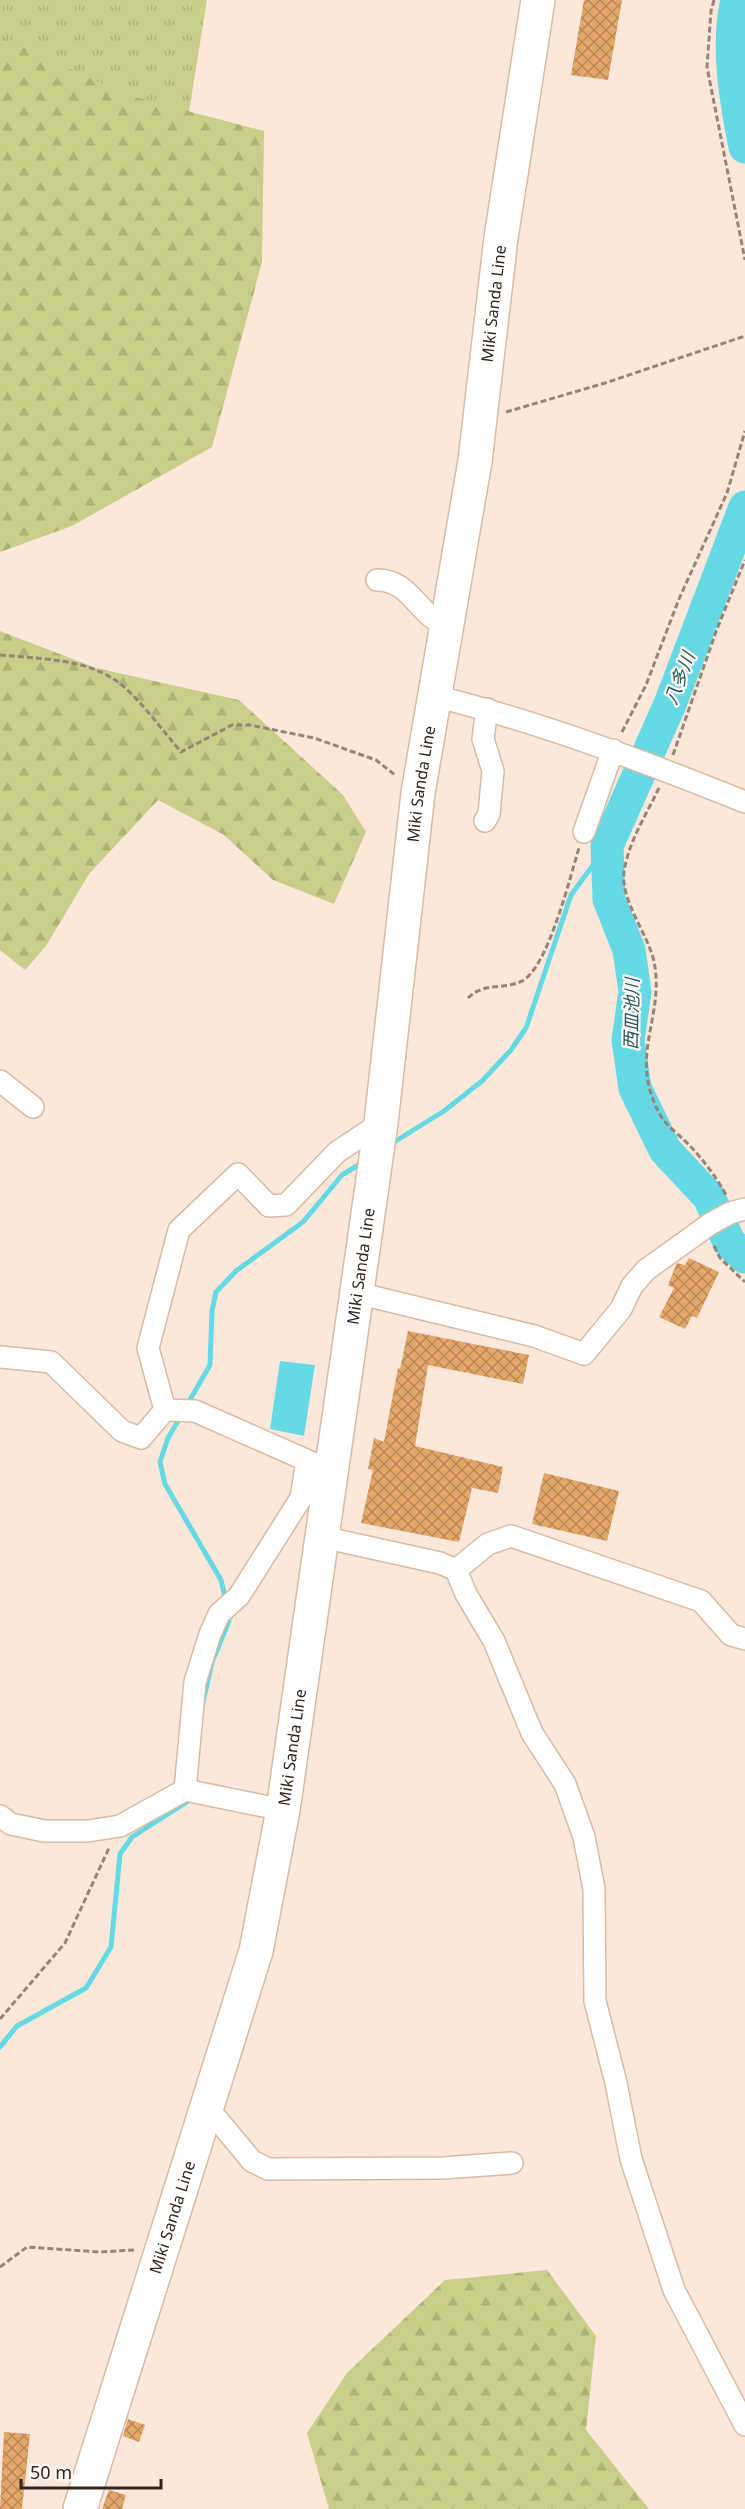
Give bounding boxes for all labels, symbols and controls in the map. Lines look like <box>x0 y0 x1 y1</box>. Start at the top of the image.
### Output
street label: Miki Sanda Line <box>476 244 511 363</box>
water label: 八多川 <box>658 647 701 708</box>
street label: Miki Sanda Line <box>402 724 440 843</box>
water label: 西皿池川 <box>618 976 644 1050</box>
street label: Miki Sanda Line <box>341 1206 380 1326</box>
street label: Miki Sanda Line <box>273 1688 311 1807</box>
street label: Miki Sanda Line <box>144 2158 200 2277</box>
scale bar <box>21 2452 160 2490</box>
text: 50 m <box>30 2460 72 2484</box>

